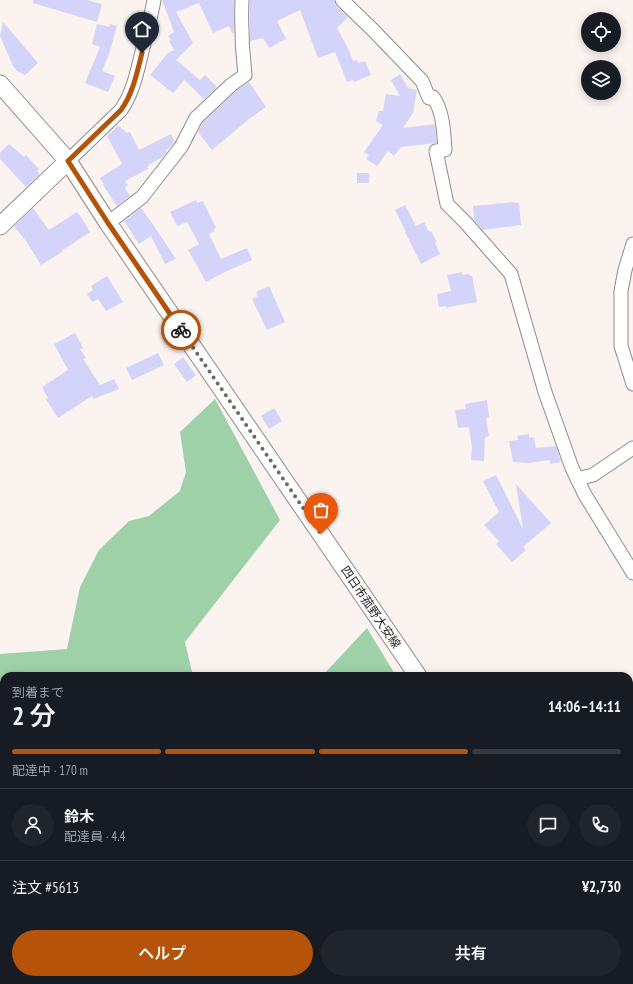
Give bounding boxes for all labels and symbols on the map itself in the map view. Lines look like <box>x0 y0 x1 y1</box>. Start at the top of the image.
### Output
pin <box>125 12 159 53</box>
courier <box>161 310 201 350</box>
pin <box>304 493 338 534</box>
street label: 四日市菰野大安線 <box>338 563 404 651</box>

